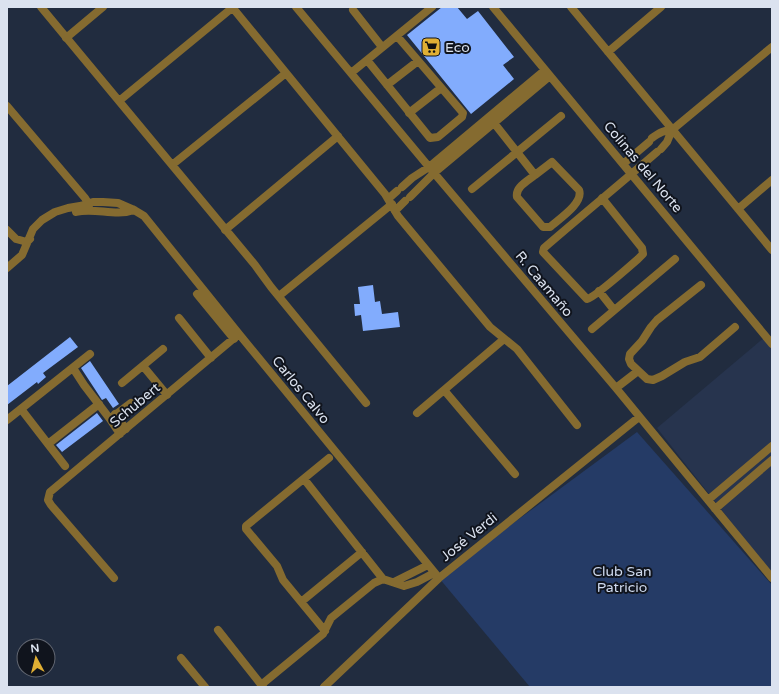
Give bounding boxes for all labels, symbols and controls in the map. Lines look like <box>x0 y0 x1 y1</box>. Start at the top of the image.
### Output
supermarket icon: Eco <box>420 36 442 58</box>
place label: Eco <box>445 39 470 56</box>
street label: Colinas del Norte <box>600 118 686 216</box>
street label: R. Caamaño <box>512 248 576 320</box>
street label: Carlos Calvo <box>269 353 333 427</box>
street label: Schubert <box>106 379 164 431</box>
street label: José Verdi <box>437 509 501 565</box>
park label: Club San Patricio <box>592 563 652 596</box>
north arrow <box>16 638 56 678</box>
text: N <box>30 642 40 656</box>

